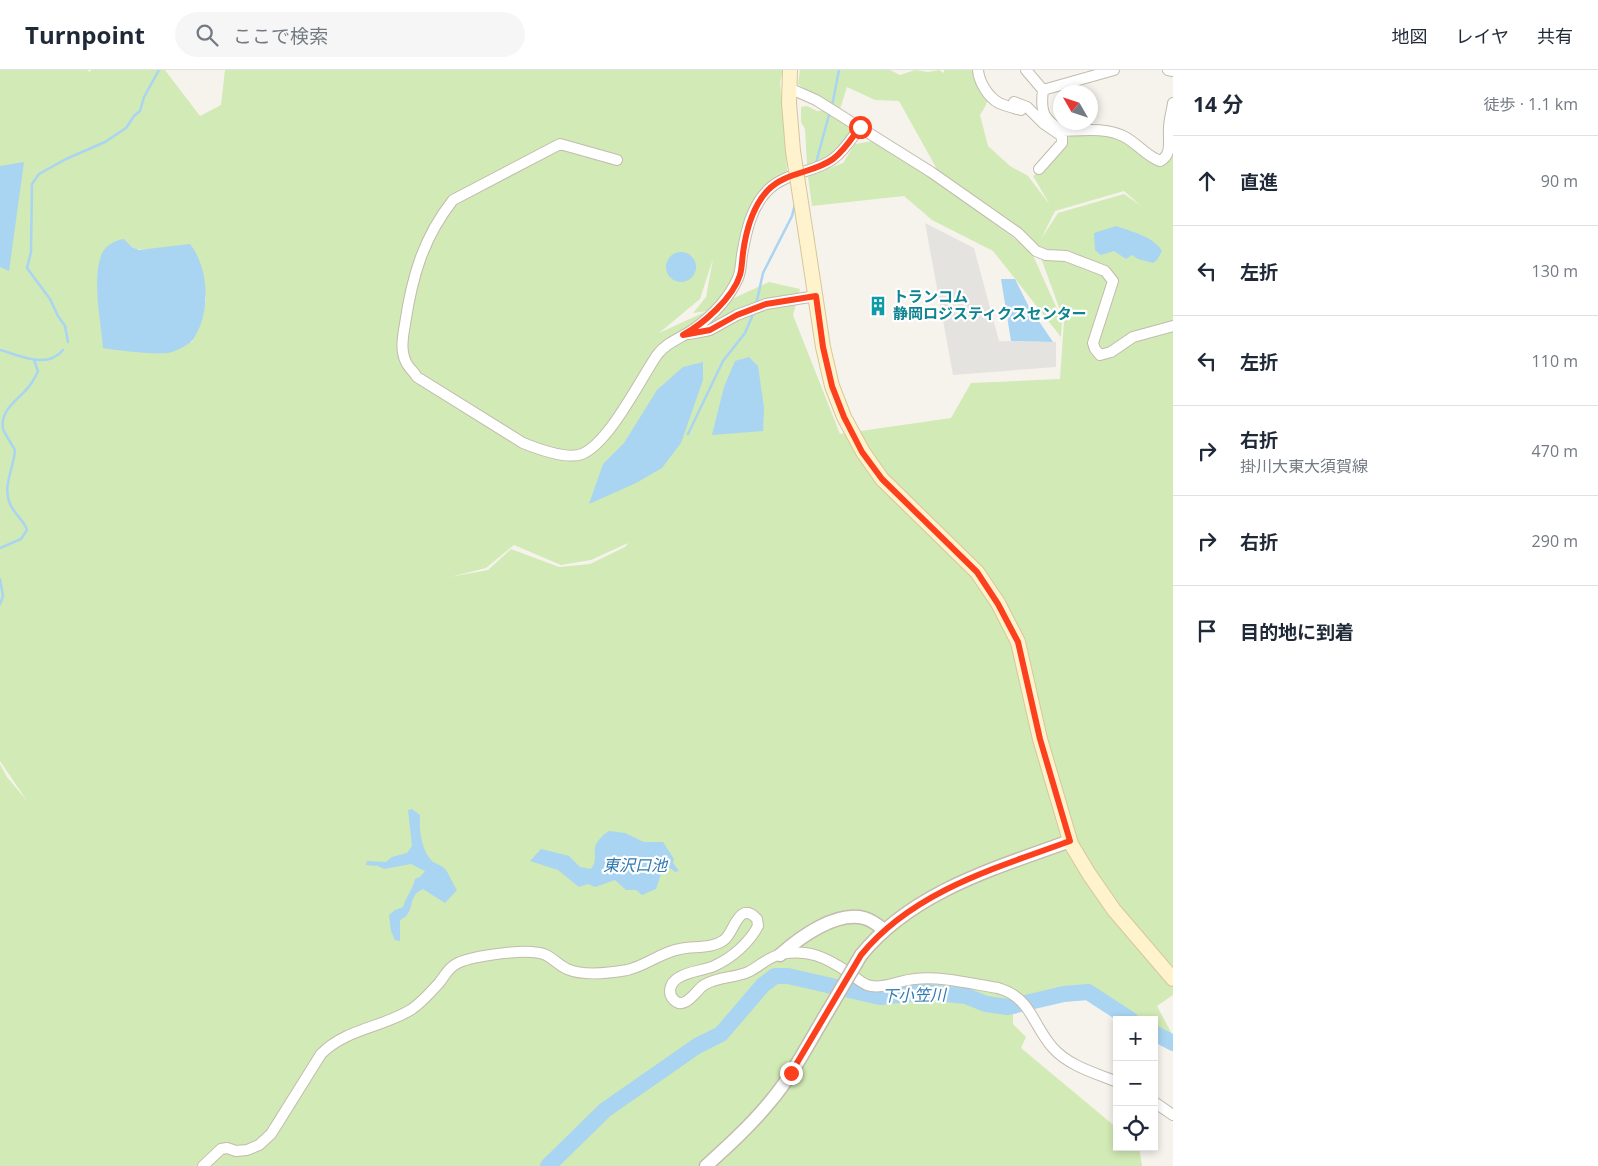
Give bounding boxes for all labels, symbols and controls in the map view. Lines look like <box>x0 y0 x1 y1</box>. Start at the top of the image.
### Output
search box <box>175 12 525 57</box>
text: Turnpoint <box>25 18 145 51</box>
icon: search <box>193 21 221 49</box>
text: ここで検索 <box>233 23 328 49</box>
text: 地図 <box>1392 24 1428 48</box>
text: レイヤ <box>1456 24 1509 48</box>
text: 共有 <box>1537 24 1573 48</box>
north arrow <box>1053 85 1098 130</box>
text: 14 分 <box>1193 90 1243 118</box>
text: 徒歩 · 1.1 km <box>1484 93 1578 115</box>
route start <box>849 116 872 139</box>
icon: ahead <box>1193 167 1221 195</box>
text: 直進 <box>1240 169 1278 195</box>
text: 90 m <box>1541 170 1578 192</box>
icon: left <box>1193 257 1221 285</box>
text: 左折 <box>1240 259 1278 285</box>
text: 130 m <box>1532 260 1578 282</box>
place label: トランコム 静岡ロジスティクスセンター <box>893 286 1087 323</box>
building icon: トランコム 静岡ロジスティクスセンター <box>867 295 889 317</box>
icon: left <box>1193 347 1221 375</box>
text: 左折 <box>1240 349 1278 375</box>
text: 110 m <box>1532 350 1578 372</box>
text: 右折 <box>1240 427 1278 453</box>
icon: right <box>1193 437 1221 465</box>
text: 470 m <box>1532 440 1578 462</box>
text: 掛川大東大須賀線 <box>1240 455 1368 477</box>
icon: right <box>1193 527 1221 555</box>
text: 右折 <box>1240 529 1278 555</box>
text: 290 m <box>1532 530 1578 552</box>
icon: arrive <box>1193 617 1221 645</box>
text: 目的地に到着 <box>1240 619 1354 645</box>
water label: 東沢口池 <box>603 854 669 876</box>
water label: 下小笠川 <box>882 983 948 1007</box>
map controls <box>1113 1016 1158 1151</box>
button: + <box>1113 1016 1158 1061</box>
button: − <box>1113 1061 1158 1106</box>
route end <box>780 1062 803 1085</box>
button: locate <box>1113 1106 1158 1151</box>

